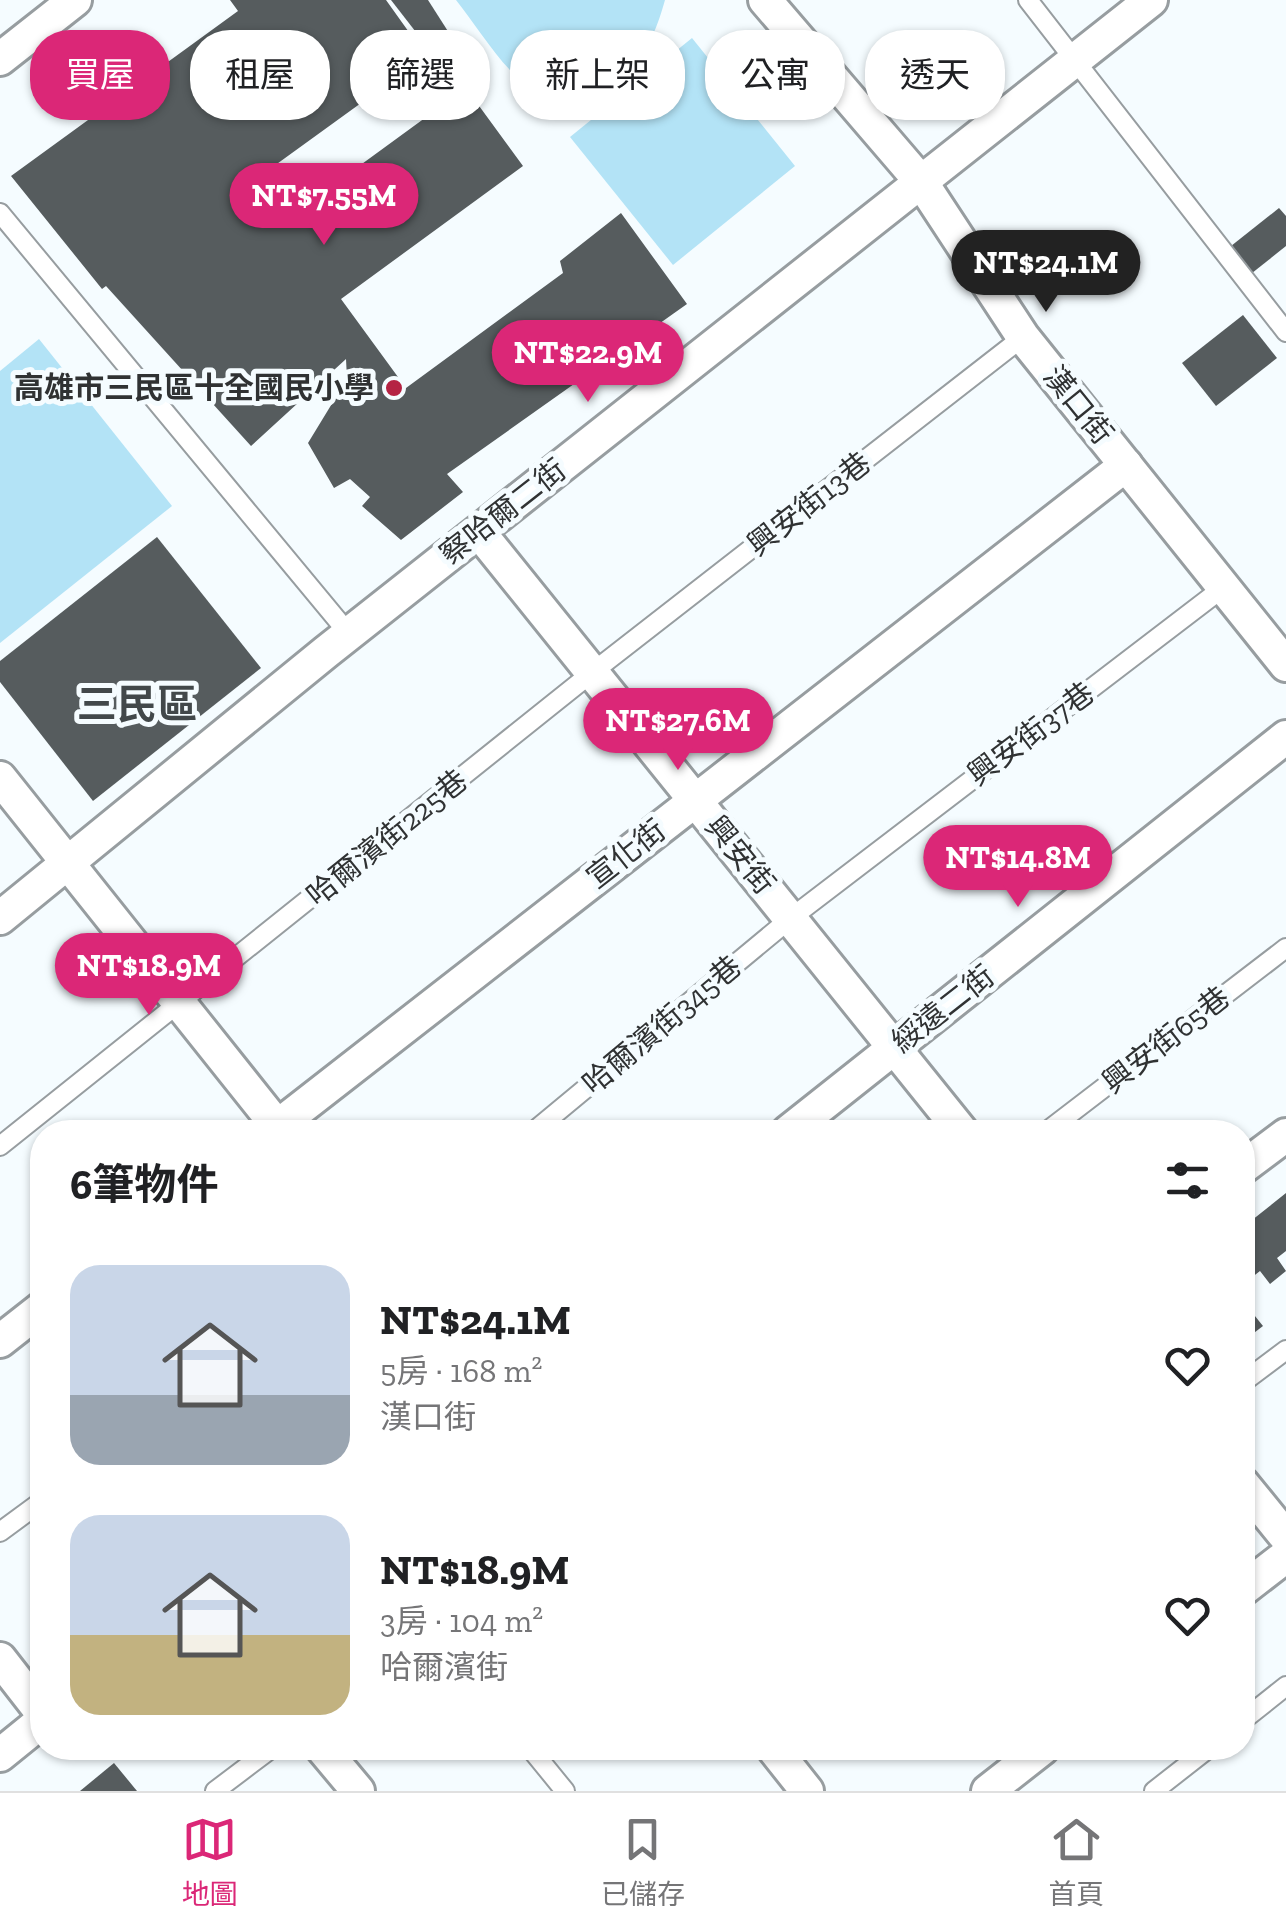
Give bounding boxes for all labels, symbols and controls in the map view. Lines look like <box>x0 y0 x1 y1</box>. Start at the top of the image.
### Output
chip: 買屋 <box>30 30 170 120</box>
chip: 租屋 <box>190 30 330 120</box>
chip: 篩選 <box>350 30 490 120</box>
chip: 新上架 <box>510 30 685 120</box>
chip: 公寓 <box>705 30 845 120</box>
chip: 透天 <box>865 30 1005 120</box>
pin: NT$7.55M <box>221 163 427 248</box>
text: NT$7.55M <box>251 176 397 214</box>
pin: NT$24.1M <box>943 230 1149 315</box>
text: NT$24.1M <box>973 243 1119 281</box>
pin: NT$22.9M <box>485 320 691 405</box>
text: NT$22.9M <box>514 333 662 371</box>
street label: 漢口街 <box>1036 359 1120 451</box>
place label: 高雄市三民區十全國民小學 <box>14 370 374 406</box>
marker: 高雄市三民區十全國民小學 <box>383 377 405 399</box>
street label: 興安街13巷 <box>740 445 878 563</box>
street label: 察哈爾二街 <box>433 452 573 572</box>
street label: 興安街37巷 <box>961 675 1101 793</box>
district label: 三民區 <box>77 680 197 728</box>
pin: NT$27.6M <box>575 688 781 773</box>
text: NT$27.6M <box>605 701 751 739</box>
street label: 哈爾濱街225巷 <box>299 762 475 914</box>
street label: 興安街 <box>698 809 782 901</box>
street label: 宣化街 <box>579 812 673 896</box>
pin: NT$14.8M <box>915 825 1121 910</box>
text: NT$14.8M <box>945 838 1091 876</box>
pin: NT$18.9M <box>46 933 252 1018</box>
text: NT$18.9M <box>77 946 221 984</box>
street label: 哈爾濱街345巷 <box>575 948 749 1102</box>
street label: 綏遠二街 <box>885 958 1001 1060</box>
street label: 興安街65巷 <box>1095 979 1237 1101</box>
icon: filters <box>1160 1153 1215 1208</box>
text: 6筆物件 <box>70 1159 219 1210</box>
text: NT$24.1M <box>380 1294 571 1345</box>
icon: home <box>150 1305 270 1425</box>
icon: heart <box>1160 1338 1215 1393</box>
text: 5房 · 168 m² <box>380 1352 542 1390</box>
text: 漢口街 <box>380 1398 476 1436</box>
text: NT$18.9M <box>380 1544 569 1595</box>
icon: home <box>150 1555 270 1675</box>
icon: heart <box>1160 1588 1215 1643</box>
text: 3房 · 104 m² <box>380 1602 543 1640</box>
text: 哈爾濱街 <box>380 1648 508 1686</box>
tab: 地圖 <box>182 1812 238 1912</box>
tab: 已儲存 <box>601 1812 685 1912</box>
tab: 首頁 <box>1048 1812 1104 1912</box>

